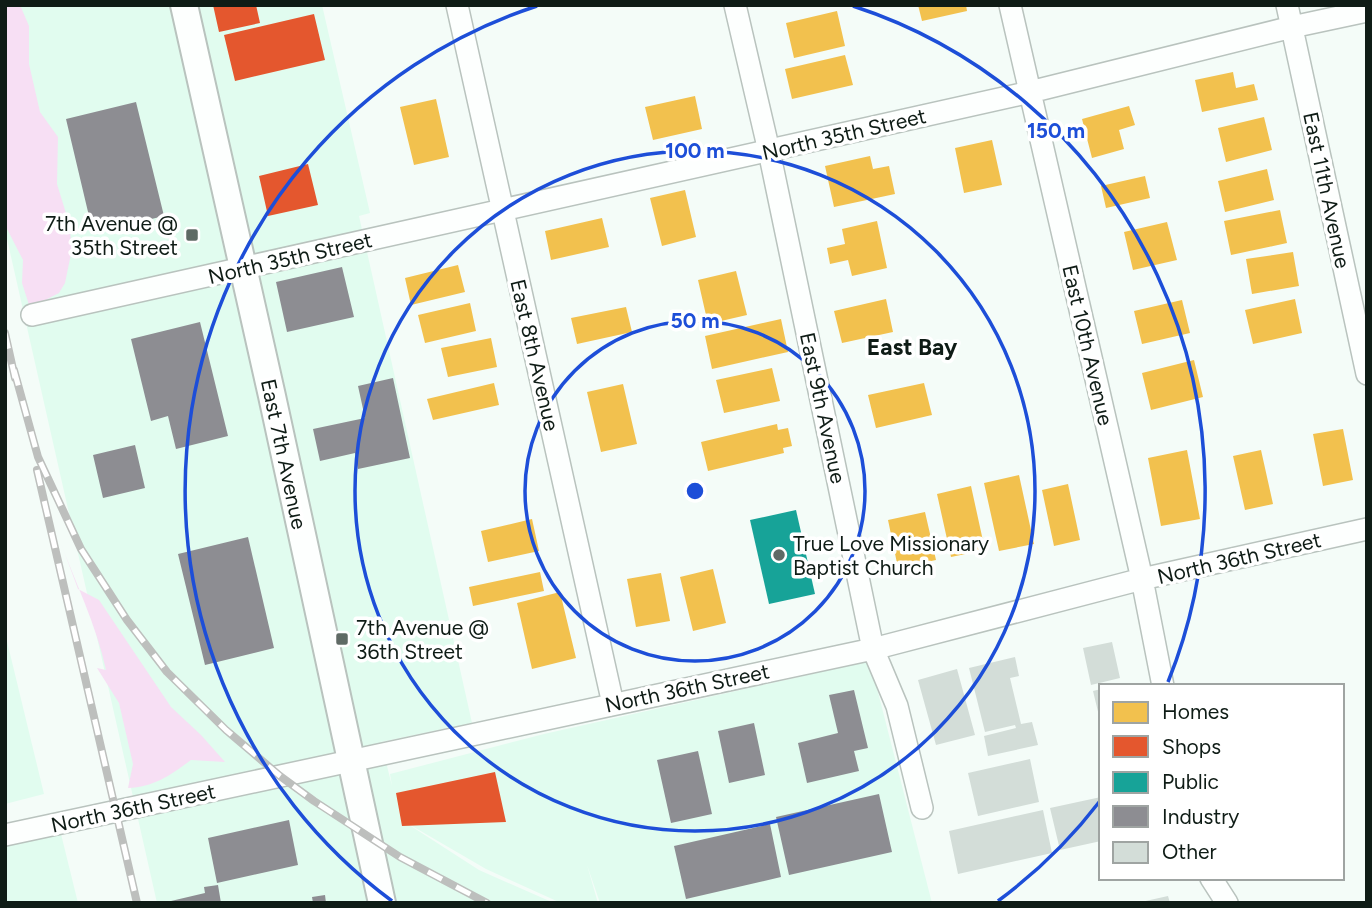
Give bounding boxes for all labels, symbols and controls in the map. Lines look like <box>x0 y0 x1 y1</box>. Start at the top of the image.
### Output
street label: North 35th Street <box>760 103 928 165</box>
street label: East 11th Avenue <box>1298 110 1356 270</box>
text: 150 m <box>1027 118 1085 143</box>
text: 100 m <box>665 138 725 163</box>
place label: 7th Avenue @ 35th Street <box>45 211 178 260</box>
marker: 7th Avenue @ 35th Street <box>184 227 200 243</box>
street label: North 35th Street <box>206 227 374 289</box>
street label: East 10th Avenue <box>1057 262 1119 428</box>
street label: East 8th Avenue <box>505 277 565 433</box>
text: 50 m <box>670 308 720 333</box>
street label: East 9th Avenue <box>795 330 851 486</box>
district label: East Bay <box>867 333 958 361</box>
street label: East 7th Avenue <box>256 376 312 532</box>
centre of rings <box>683 479 707 503</box>
street label: North 36th Street <box>1155 527 1323 589</box>
place label: True Love Missionary Baptist Church <box>793 531 989 580</box>
marker: True Love Missionary Baptist Church <box>771 547 787 563</box>
place label: 7th Avenue @ 36th Street <box>356 615 489 664</box>
marker: 7th Avenue @ 36th Street <box>334 631 350 647</box>
street label: North 36th Street <box>603 658 771 718</box>
legend <box>1099 684 1344 880</box>
text: Homes <box>1162 699 1229 724</box>
text: Shops <box>1162 734 1221 759</box>
text: Public <box>1162 769 1219 794</box>
street label: North 36th Street <box>49 778 217 838</box>
text: Industry <box>1162 804 1239 829</box>
text: Other <box>1162 839 1217 864</box>

